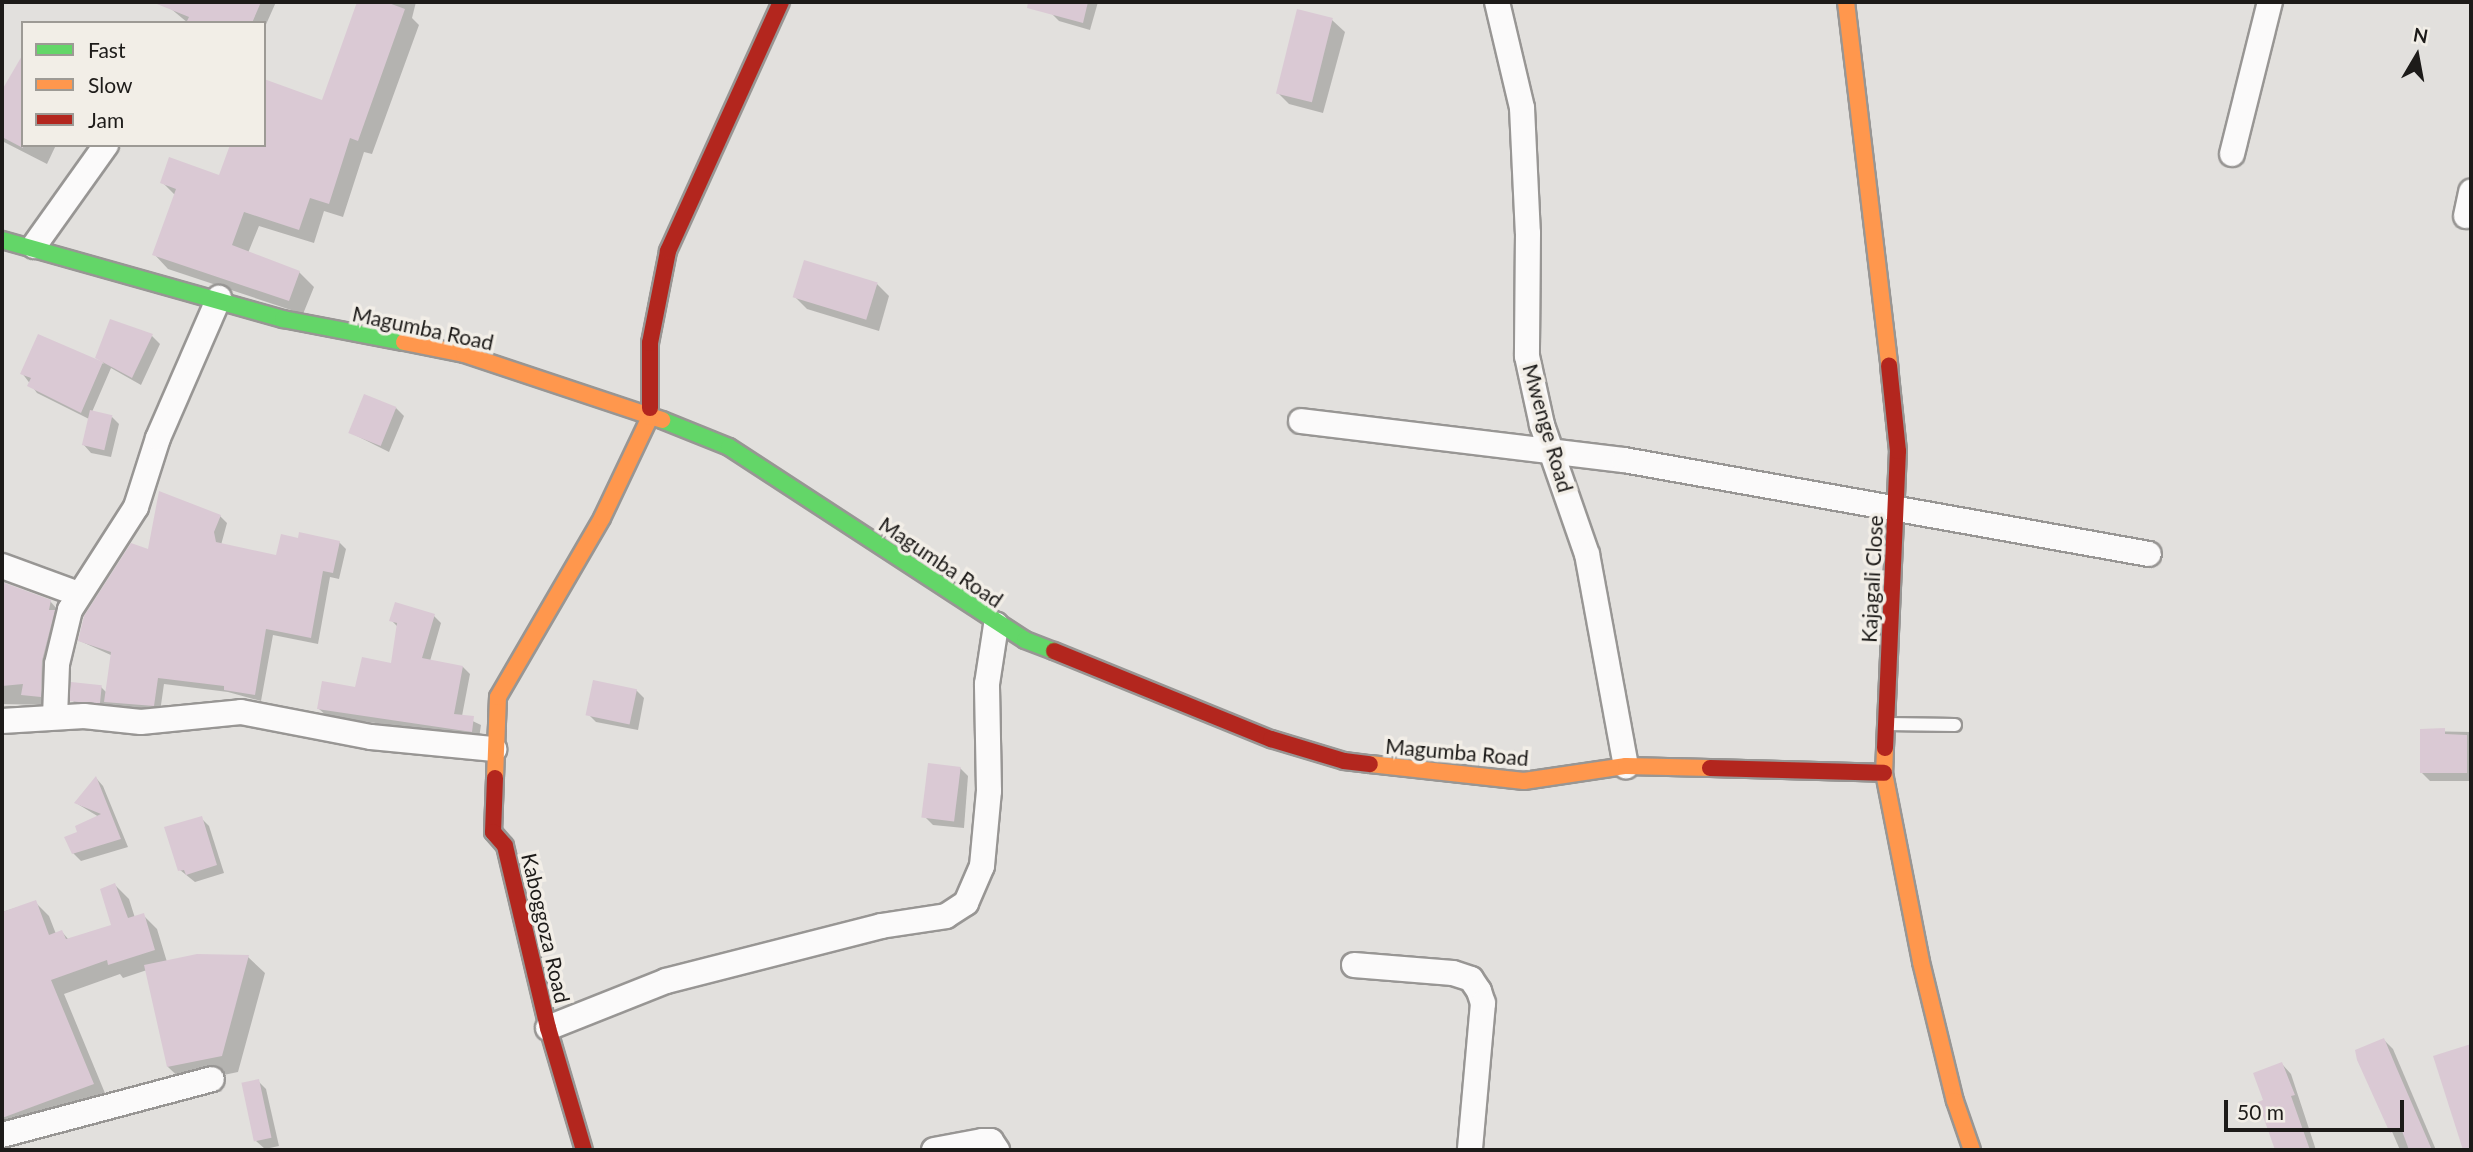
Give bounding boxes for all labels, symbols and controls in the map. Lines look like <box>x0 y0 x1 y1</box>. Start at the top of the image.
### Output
legend <box>21 21 266 147</box>
north arrow <box>2382 21 2452 91</box>
text: N <box>2412 22 2430 47</box>
text: Fast <box>88 37 125 62</box>
text: Slow <box>88 72 132 97</box>
text: Jam <box>88 107 124 132</box>
street label: Magumba Road <box>350 301 496 355</box>
street label: Mwenge Road <box>1518 361 1578 495</box>
street label: Magumba Road <box>874 511 1008 613</box>
street label: Kajagali Close <box>1856 515 1888 643</box>
street label: Magumba Road <box>1384 733 1530 771</box>
street label: Kaboggoza Road <box>517 851 575 1005</box>
scale bar <box>2228 1086 2408 1130</box>
text: 50 m <box>2237 1099 2284 1124</box>

